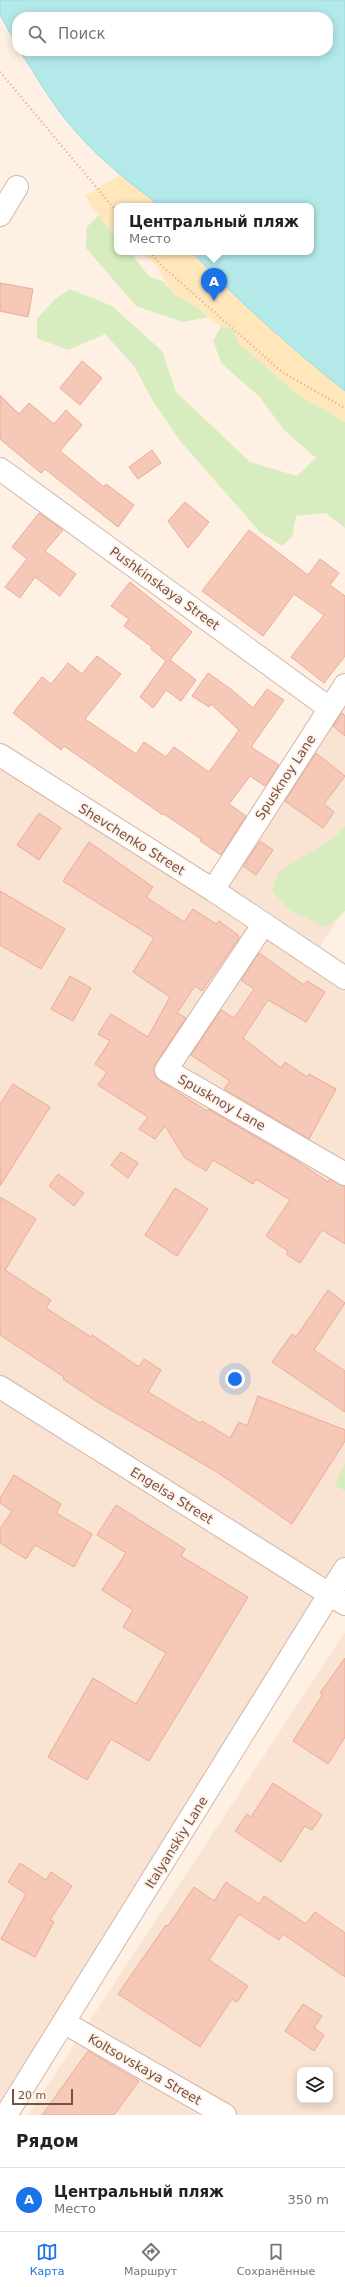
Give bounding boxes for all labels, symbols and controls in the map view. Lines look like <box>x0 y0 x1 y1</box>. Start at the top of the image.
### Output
search box <box>12 12 333 56</box>
icon: search <box>26 23 48 45</box>
text: Поиск <box>58 25 106 43</box>
popup <box>114 203 314 255</box>
text: Центральный пляж <box>129 213 299 231</box>
text: Место <box>129 231 171 246</box>
pin: A <box>201 268 227 301</box>
street label: Pushkinskaya Street <box>107 544 222 633</box>
street label: Spusknoy Lane <box>252 732 319 823</box>
street label: Shevchenko Street <box>76 801 188 878</box>
street label: Spusknoy Lane <box>175 1071 268 1134</box>
your location <box>225 1369 245 1389</box>
street label: Engelsa Street <box>128 1464 216 1527</box>
street label: Italyanskiy Lane <box>142 1794 211 1891</box>
street label: Koltsovskaya Street <box>85 2031 204 2108</box>
map controls <box>297 2067 333 2103</box>
button: layers <box>297 2067 333 2103</box>
scale bar <box>12 2087 73 2106</box>
text: 20 m <box>18 2089 46 2102</box>
text: Рядом <box>16 2131 79 2151</box>
text: Центральный пляж <box>54 2183 224 2201</box>
text: A <box>24 2192 34 2207</box>
text: 350 m <box>287 2192 329 2207</box>
text: Место <box>54 2201 96 2216</box>
tab: Карта <box>30 2241 64 2278</box>
tab: Маршрут <box>124 2241 177 2278</box>
tab: Сохранённые <box>237 2241 315 2278</box>

